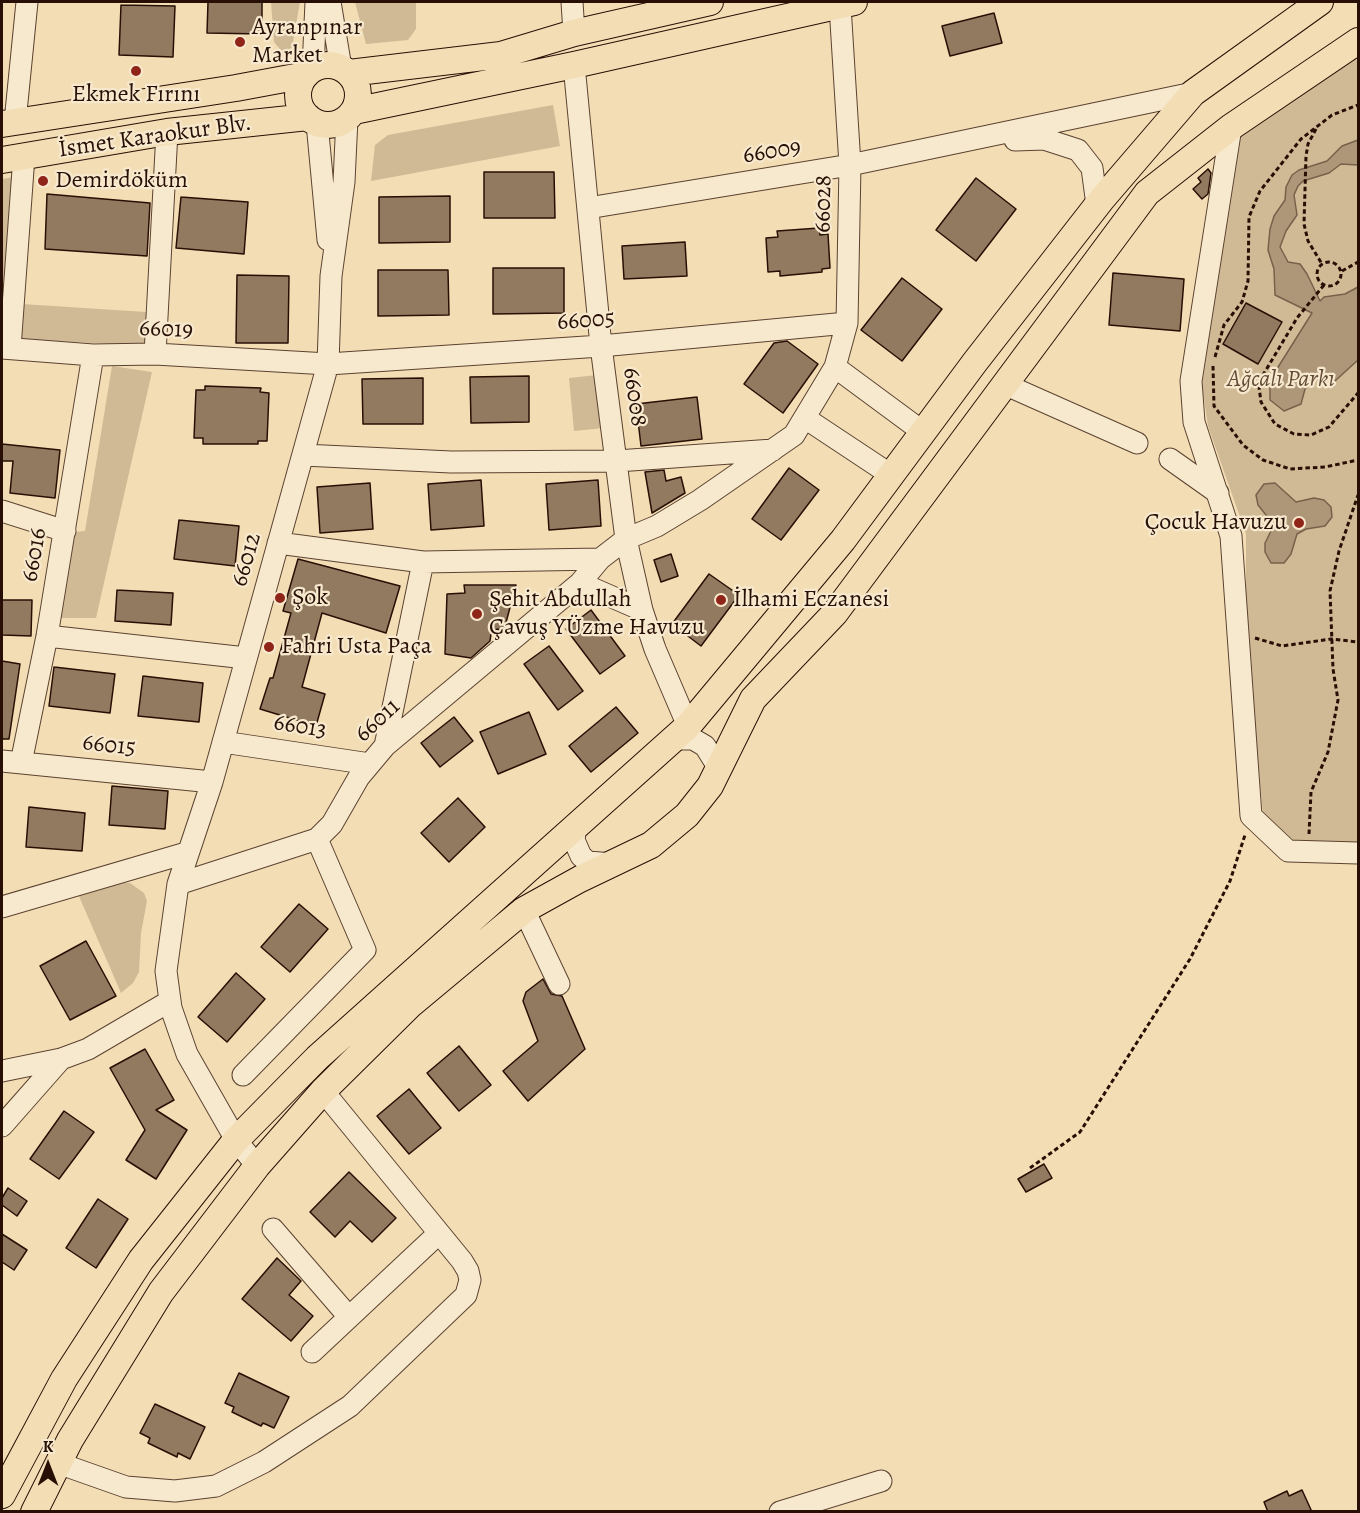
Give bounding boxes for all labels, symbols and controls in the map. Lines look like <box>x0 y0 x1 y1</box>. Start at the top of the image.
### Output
place label: Ayranpınar Market <box>252 14 362 70</box>
marker: Ayranpınar Market <box>233 35 247 49</box>
marker: Ekmek Fırını <box>129 64 143 78</box>
place label: Ekmek Fırını <box>72 81 200 109</box>
street label: İsmet Karaokur Blv. <box>57 109 253 165</box>
street label: 66009 <box>741 133 803 171</box>
place label: Demirdöküm <box>55 167 188 195</box>
marker: Demirdöküm <box>36 174 50 188</box>
street label: 66028 <box>809 175 839 233</box>
street label: 66005 <box>556 305 616 337</box>
street label: 66019 <box>138 315 194 345</box>
street label: 66008 <box>616 366 652 428</box>
park label: Ağcalı Parkı <box>1227 366 1335 394</box>
place label: Çocuk Havuzu <box>1145 509 1287 537</box>
marker: Çocuk Havuzu <box>1292 516 1306 530</box>
street label: 66016 <box>16 526 54 584</box>
street label: 66012 <box>226 530 268 590</box>
place label: Şok <box>292 584 328 612</box>
place label: Şehit Abdullah Çavuş YÜzme Havuzu <box>489 586 705 642</box>
place label: İlhami Eczanesi <box>733 586 889 614</box>
marker: Şok <box>273 591 287 605</box>
marker: İlhami Eczanesi <box>714 593 728 607</box>
marker: Şehit Abdullah Çavuş YÜzme Havuzu <box>470 607 484 621</box>
place label: Fahri Usta Paça <box>281 633 432 661</box>
marker: Fahri Usta Paça <box>262 640 276 654</box>
street label: 66011 <box>349 693 407 749</box>
street label: 66013 <box>271 709 329 745</box>
street label: 66015 <box>81 729 137 763</box>
north arrow <box>18 1435 78 1495</box>
text: K <box>43 1436 53 1458</box>

